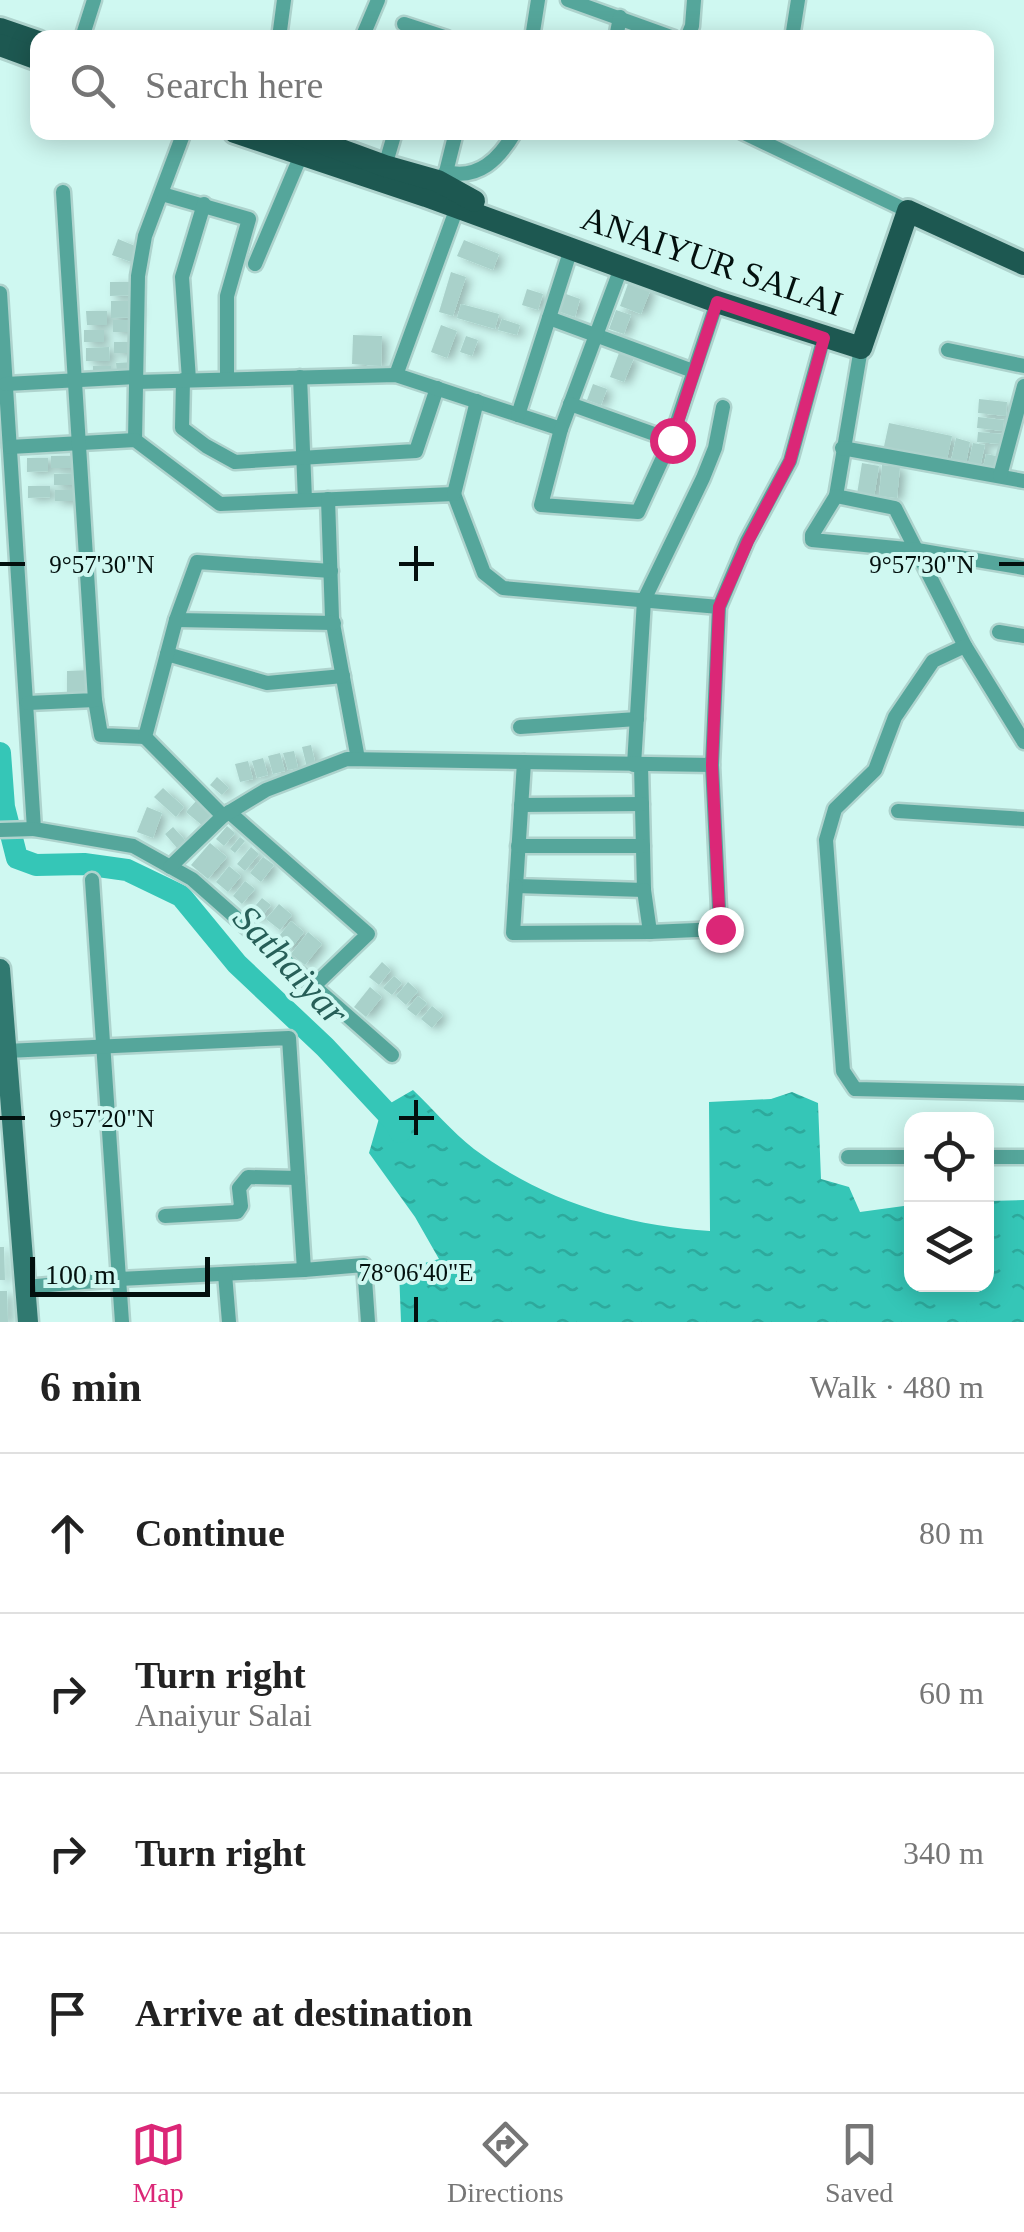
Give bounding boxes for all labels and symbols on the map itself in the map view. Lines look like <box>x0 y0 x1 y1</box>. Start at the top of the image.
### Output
street label: ANAIYUR SALAI <box>576 198 848 324</box>
route start <box>650 418 696 464</box>
text: 9°57'30"N <box>49 551 155 578</box>
text: 9°57'30"N <box>869 551 975 578</box>
water label: Sathaiyar <box>225 897 357 1034</box>
route end <box>698 907 744 953</box>
text: 9°57'20"N <box>49 1105 155 1132</box>
scale bar <box>30 1252 210 1296</box>
text: 78°06'40"E <box>359 1259 473 1286</box>

